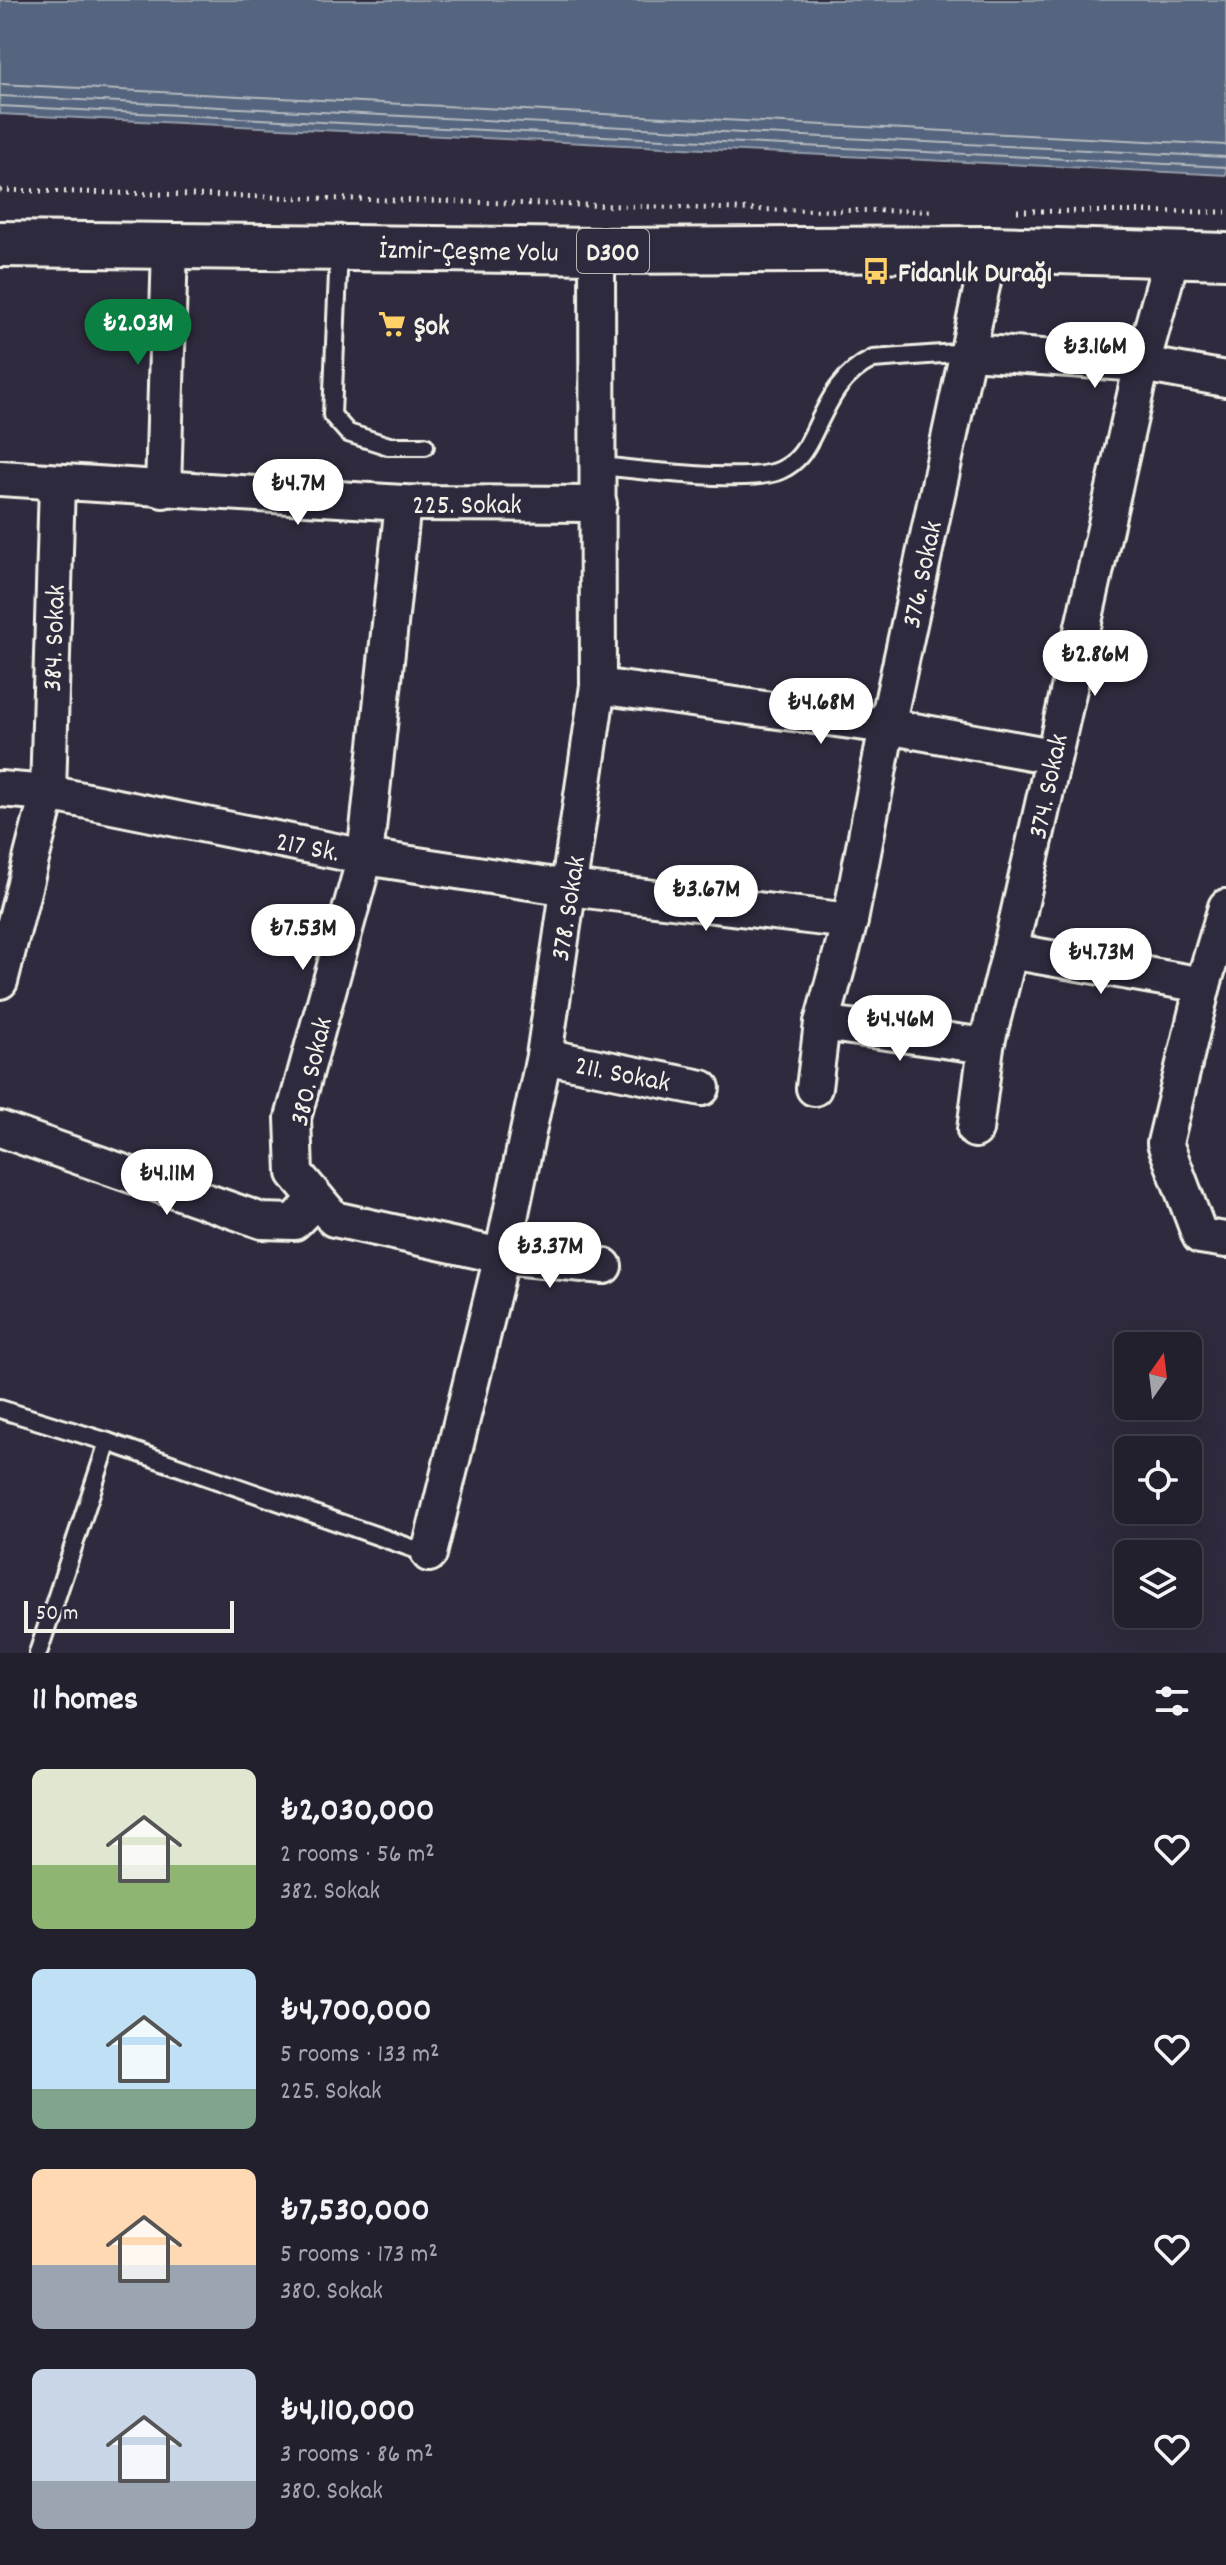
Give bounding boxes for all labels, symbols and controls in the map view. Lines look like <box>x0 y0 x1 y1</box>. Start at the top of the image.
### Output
road number: D300 <box>577 229 649 273</box>
street label: İzmir-Çeşme Yolu <box>379 232 559 276</box>
bus stop icon: Fidanlık Durağı <box>861 256 891 286</box>
place label: Fidanlık Durağı <box>898 256 1052 296</box>
pin: ₺2.03M <box>73 299 203 367</box>
text: ₺2.03M <box>102 306 174 343</box>
supermarket icon: Şok <box>377 309 407 339</box>
place label: Şok <box>414 309 449 349</box>
pin: ₺3.16M <box>1030 322 1160 390</box>
text: ₺3.16M <box>1063 329 1127 366</box>
pin: ₺4.7M <box>242 459 354 527</box>
text: ₺4.7M <box>271 466 325 503</box>
street label: 225. Sokak <box>412 488 522 528</box>
street label: 376. Sokak <box>894 518 956 632</box>
street label: 384. Sokak <box>35 584 79 692</box>
pin: ₺2.86M <box>1030 630 1160 698</box>
text: ₺2.86M <box>1061 637 1129 674</box>
pin: ₺4.68M <box>756 678 886 746</box>
text: ₺4.68M <box>787 685 855 722</box>
street label: 374. Sokak <box>1020 731 1082 843</box>
street label: 217 Sk. <box>272 824 342 876</box>
street label: 378. Sokak <box>543 853 599 964</box>
pin: ₺3.67M <box>641 865 771 933</box>
text: ₺3.67M <box>672 872 740 909</box>
pin: ₺7.53M <box>238 904 368 972</box>
text: ₺7.53M <box>269 911 337 948</box>
pin: ₺4.73M <box>1036 928 1166 996</box>
text: ₺4.73M <box>1068 935 1134 972</box>
pin: ₺4.46M <box>835 995 965 1063</box>
text: ₺4.46M <box>866 1002 934 1039</box>
street label: 380. Sokak <box>282 1014 346 1131</box>
street label: 211. Sokak <box>571 1048 673 1106</box>
pin: ₺4.11M <box>102 1149 232 1217</box>
text: ₺4.11M <box>139 1156 195 1193</box>
pin: ₺3.37M <box>485 1222 615 1290</box>
text: ₺3.37M <box>516 1229 584 1266</box>
north arrow <box>1114 1332 1202 1420</box>
map controls <box>1114 1332 1202 1628</box>
button: locate <box>1114 1436 1202 1524</box>
button: layers <box>1114 1540 1202 1628</box>
scale bar <box>24 1597 234 1633</box>
text: 50 m <box>36 1599 78 1630</box>
text: 11 homes <box>32 1677 138 1726</box>
icon: filters <box>1150 1679 1194 1723</box>
text: ₺2,030,000 <box>280 1788 434 1837</box>
icon: home <box>96 1801 192 1897</box>
icon: heart <box>1150 1827 1194 1871</box>
text: 2 rooms · 56 m² <box>280 1837 435 1874</box>
text: 382. Sokak <box>280 1874 380 1911</box>
text: ₺4,700,000 <box>280 1988 432 2037</box>
icon: home <box>96 2001 192 2097</box>
icon: heart <box>1150 2027 1194 2071</box>
text: 5 rooms · 133 m² <box>280 2037 440 2074</box>
text: 225. Sokak <box>280 2074 382 2111</box>
text: ₺7,530,000 <box>280 2188 430 2237</box>
icon: home <box>96 2201 192 2297</box>
icon: heart <box>1150 2227 1194 2271</box>
text: 5 rooms · 173 m² <box>280 2237 438 2274</box>
text: 380. Sokak <box>280 2274 383 2311</box>
text: ₺4,110,000 <box>280 2388 415 2437</box>
icon: home <box>96 2401 192 2497</box>
icon: heart <box>1150 2427 1194 2471</box>
text: 3 rooms · 86 m² <box>280 2437 433 2474</box>
text: 380. Sokak <box>280 2474 383 2511</box>

